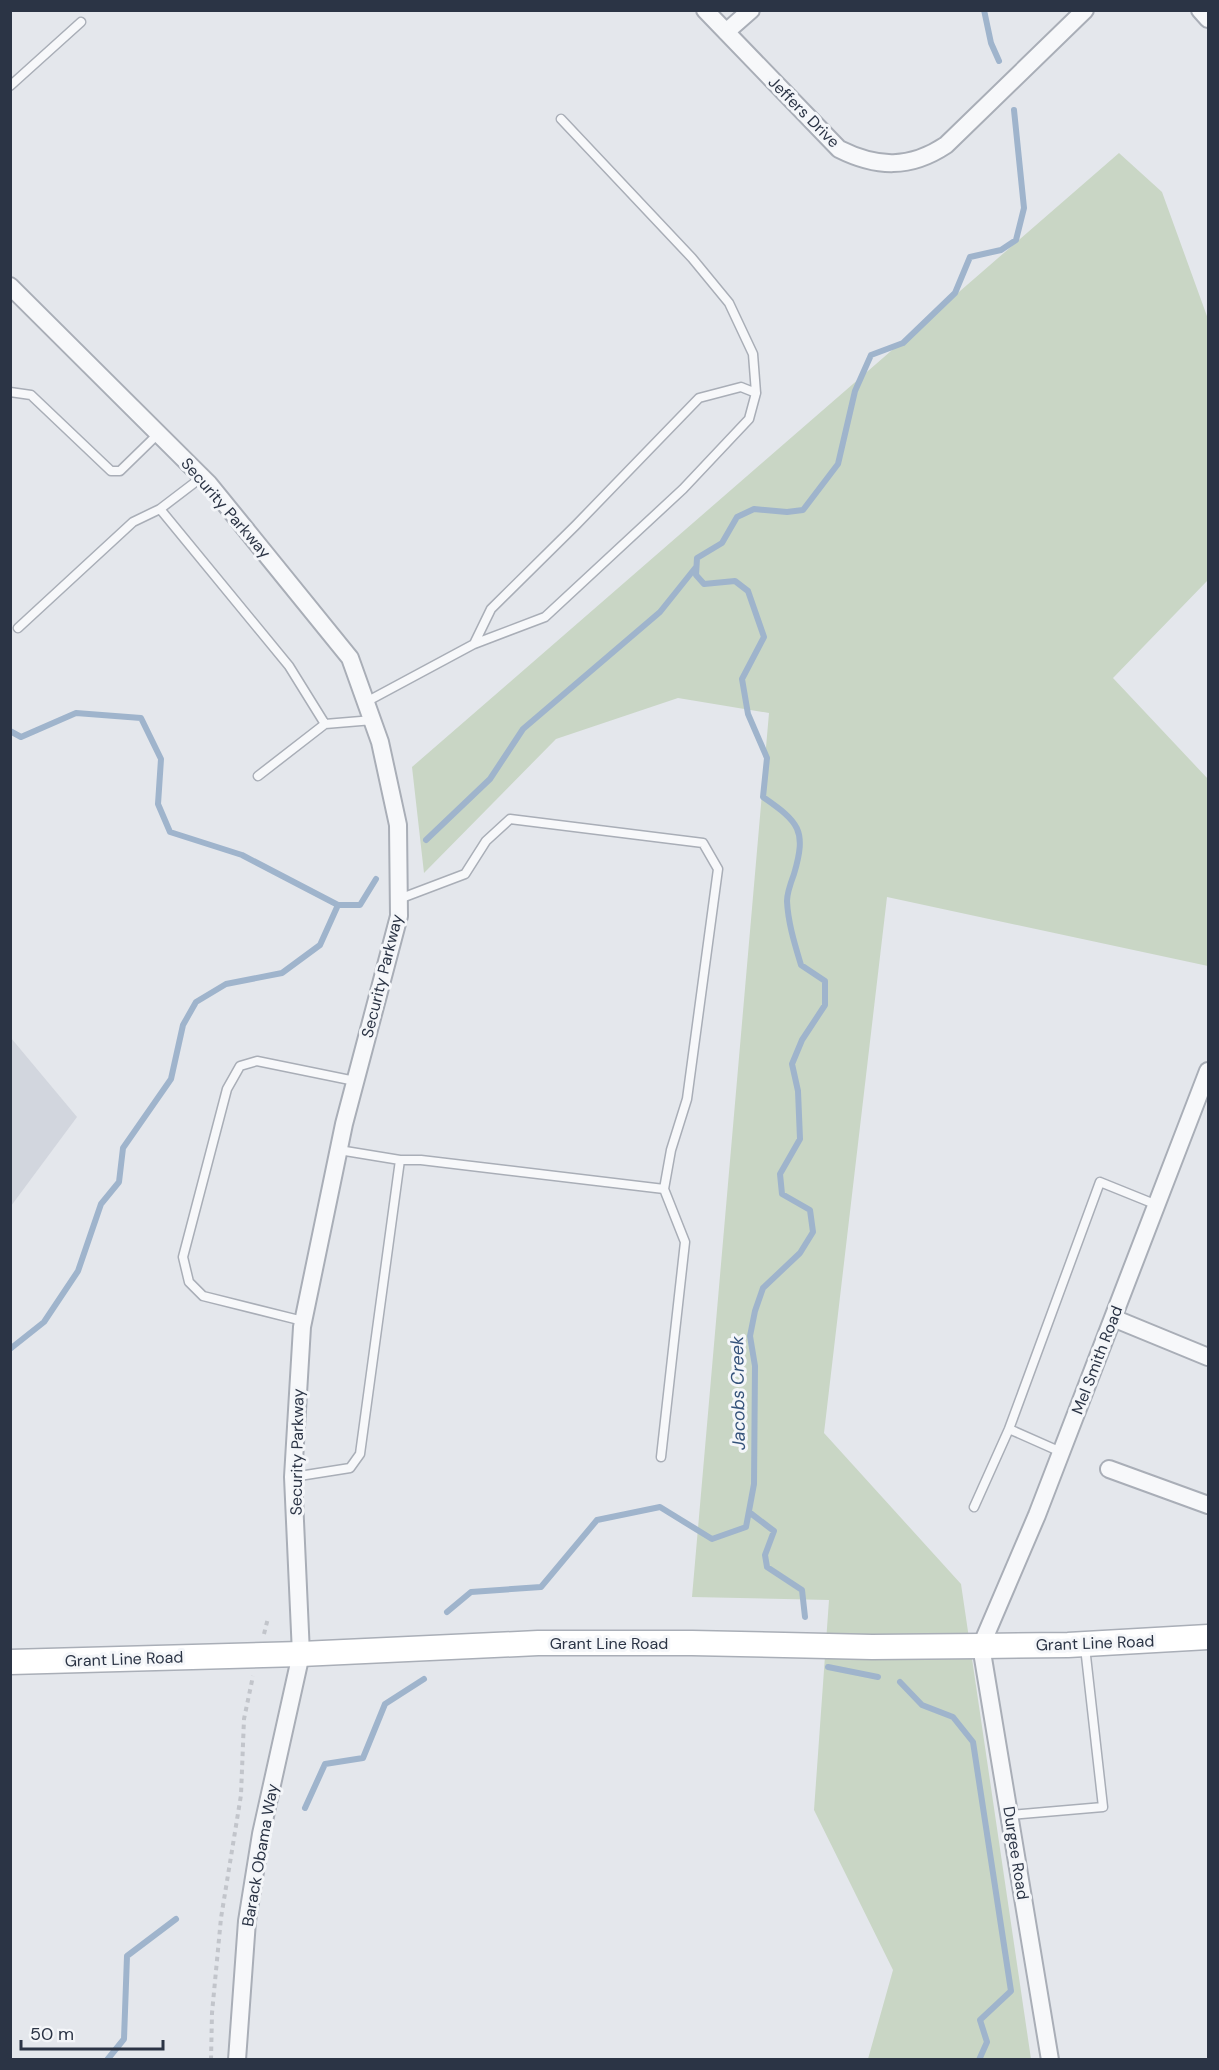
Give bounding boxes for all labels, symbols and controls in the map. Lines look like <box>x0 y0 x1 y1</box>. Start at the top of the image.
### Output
street label: Jeffers Drive <box>764 72 844 152</box>
street label: Security Parkway <box>176 453 276 563</box>
street label: Security Parkway <box>356 912 408 1040</box>
street label: Mel Smith Road <box>1067 1303 1127 1417</box>
water label: Jacobs Creek <box>725 1335 751 1450</box>
street label: Security Parkway <box>285 1388 309 1516</box>
street label: Grant Line Road <box>1035 1630 1155 1656</box>
street label: Grant Line Road <box>550 1633 668 1654</box>
street label: Grant Line Road <box>64 1646 184 1672</box>
street label: Barack Obama Way <box>237 1782 283 1928</box>
street label: Durgee Road <box>998 1805 1034 1901</box>
scale bar <box>21 2013 164 2051</box>
text: 50 m <box>30 2022 74 2046</box>

